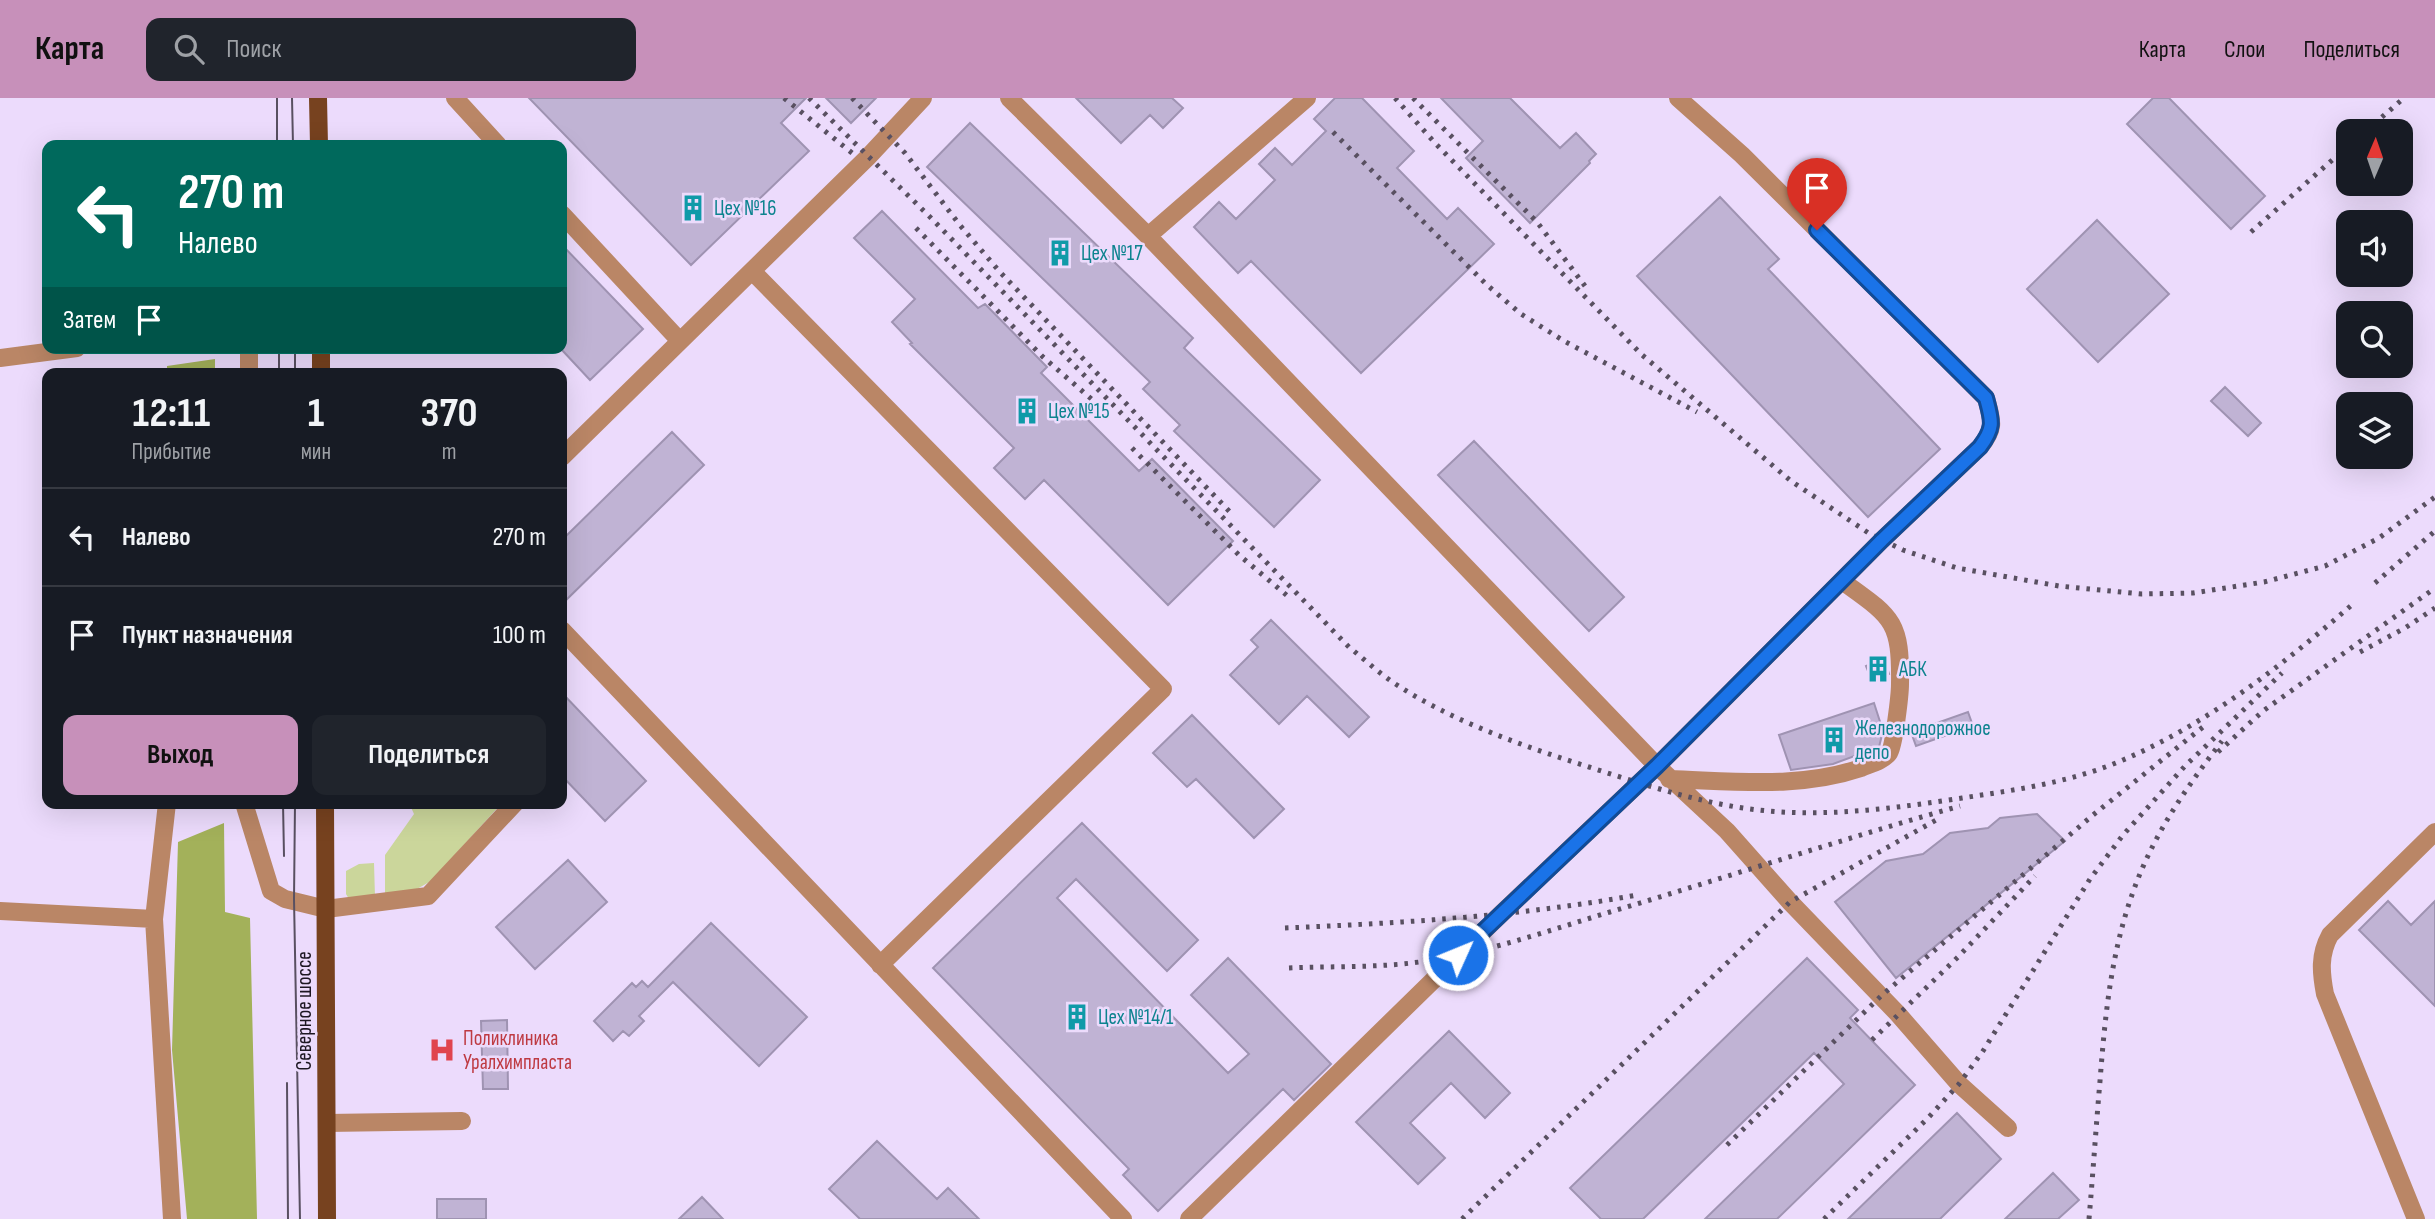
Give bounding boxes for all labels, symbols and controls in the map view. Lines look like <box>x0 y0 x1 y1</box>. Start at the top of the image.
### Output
search box <box>146 18 636 81</box>
text: Карта <box>35 29 104 69</box>
icon: search <box>170 30 208 68</box>
text: Поиск <box>226 34 281 65</box>
text: Карта <box>2139 35 2186 64</box>
text: Слои <box>2224 35 2265 64</box>
text: Поделиться <box>2303 35 2400 64</box>
north arrow <box>2336 119 2413 196</box>
map controls <box>2336 119 2413 469</box>
pin <box>1787 158 1847 230</box>
text: 270 m <box>178 164 284 223</box>
icon: left <box>63 168 154 259</box>
icon: arrive <box>1798 169 1836 207</box>
building icon: Цех №16 <box>678 193 708 223</box>
place label: Цех №16 <box>714 196 776 221</box>
button: sound <box>2336 210 2413 287</box>
text: Налево <box>178 224 258 263</box>
building icon: Цех №17 <box>1045 238 1075 268</box>
place label: Цех №17 <box>1081 241 1143 266</box>
icon: arrive <box>130 301 168 339</box>
button: search <box>2336 301 2413 378</box>
text: Затем <box>63 305 116 336</box>
text: 12:11 <box>133 388 210 439</box>
text: 1 <box>308 388 324 439</box>
text: 370 <box>421 388 478 439</box>
button: layers <box>2336 392 2413 469</box>
building icon: Цех №15 <box>1012 396 1042 426</box>
place label: Цех №15 <box>1048 399 1110 424</box>
text: Прибытие <box>131 438 211 466</box>
text: мин <box>301 438 331 466</box>
text: m <box>442 438 456 466</box>
icon: left <box>63 518 101 556</box>
text: Налево <box>122 522 191 553</box>
text: 270 m <box>493 522 546 553</box>
icon: arrive <box>63 616 101 654</box>
text: Пункт назначения <box>122 620 293 651</box>
text: 100 m <box>493 620 546 651</box>
building icon: АБК <box>1863 654 1893 684</box>
place label: АБК <box>1898 657 1927 682</box>
button: Выход <box>63 715 298 795</box>
button: Поделиться <box>312 715 546 795</box>
place label: Железнодорожное депо <box>1855 716 1991 765</box>
building icon: Железнодорожное депо <box>1819 725 1849 755</box>
position arrow <box>1421 918 1495 992</box>
street label: Северное шоссе <box>292 951 317 1071</box>
building icon: Цех №14/1 <box>1062 1002 1092 1032</box>
place label: Цех №14/1 <box>1098 1005 1174 1030</box>
place label: Поликлиника Уралхимпласта <box>463 1026 572 1075</box>
hospital icon: Поликлиника Уралхимпласта <box>427 1035 457 1065</box>

